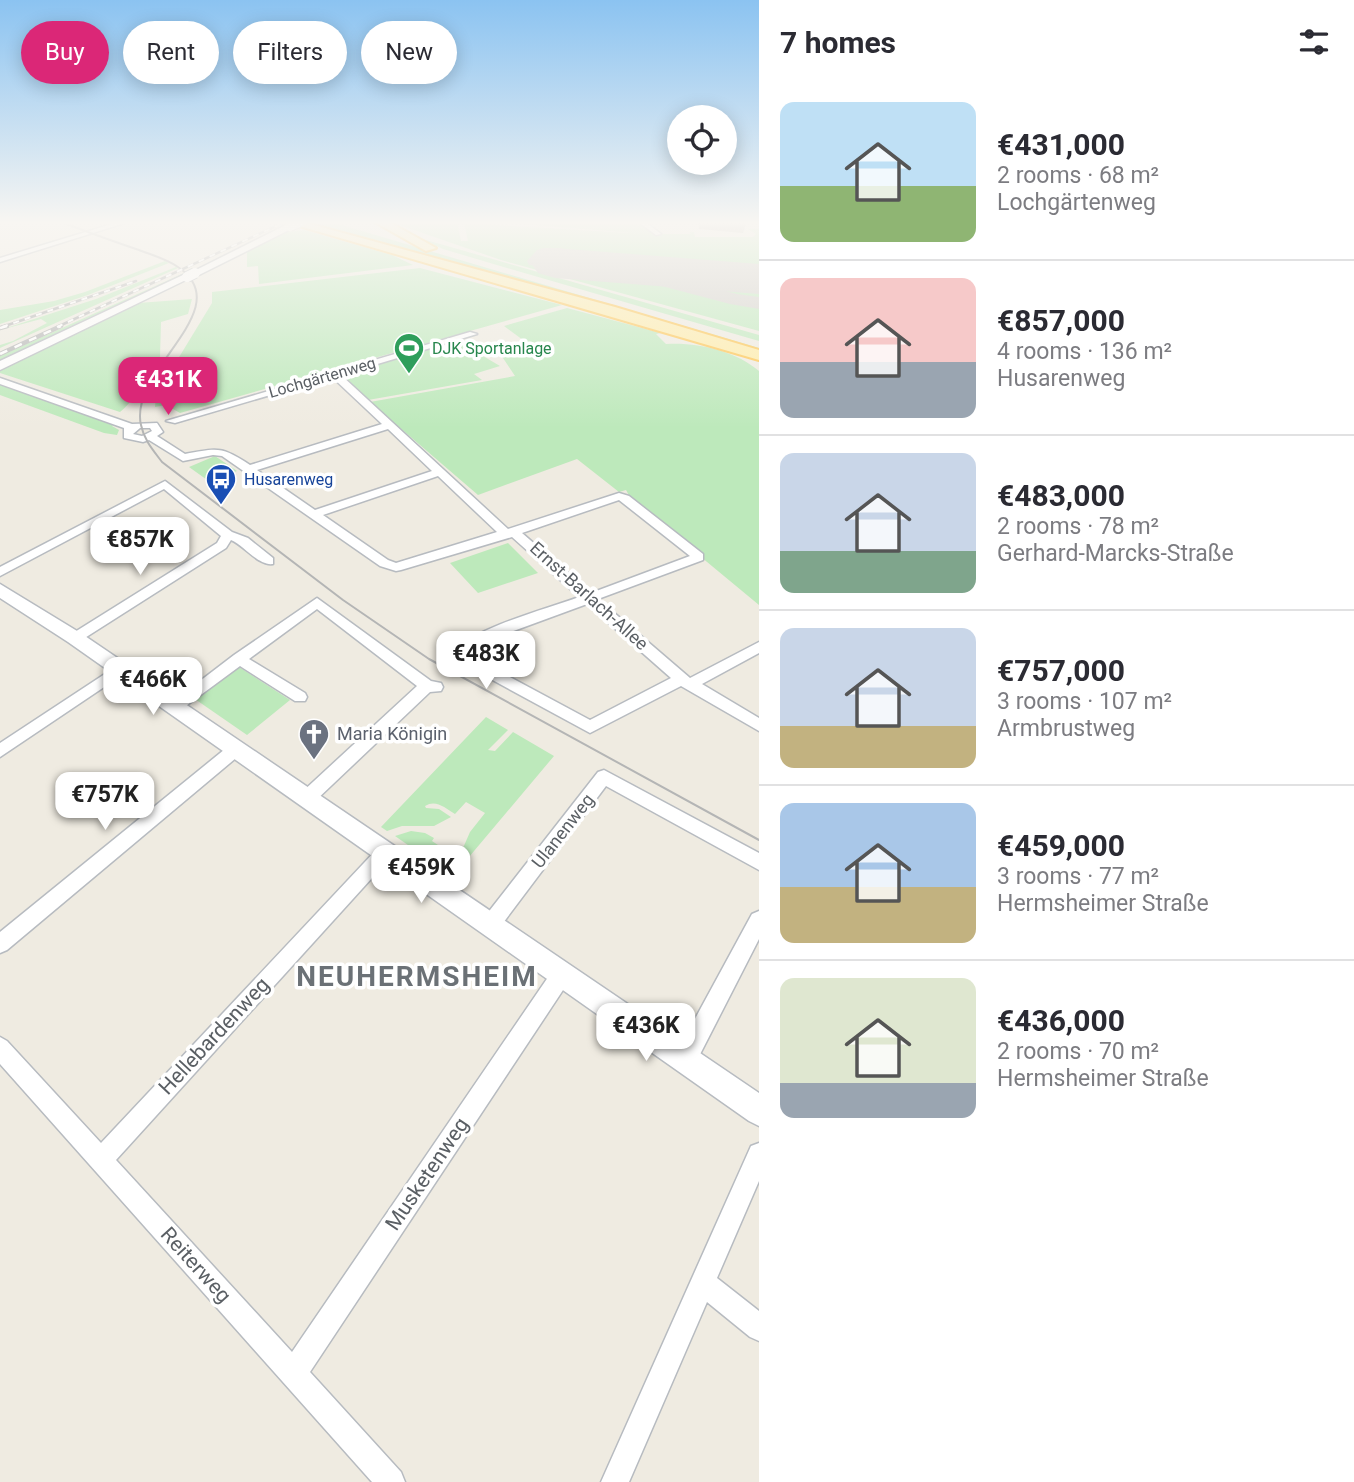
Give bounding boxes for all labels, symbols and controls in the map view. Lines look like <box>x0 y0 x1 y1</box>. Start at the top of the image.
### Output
chip: Buy <box>21 21 109 84</box>
chip: Rent <box>123 21 219 84</box>
chip: Filters <box>233 21 347 84</box>
chip: New <box>361 21 457 84</box>
icon: filters <box>1295 23 1333 61</box>
text: 7 homes <box>780 25 896 60</box>
map controls <box>667 105 737 175</box>
button: locate <box>667 105 737 175</box>
text: €431,000 <box>997 127 1125 162</box>
icon: home <box>836 130 920 214</box>
text: 2 rooms · 68 m² <box>997 162 1159 189</box>
text: Lochgärtenweg <box>997 189 1156 216</box>
text: €857,000 <box>997 303 1125 338</box>
icon: home <box>836 306 920 390</box>
sports icon: DJK Sportanlage <box>392 331 426 375</box>
text: 4 rooms · 136 m² <box>997 338 1172 365</box>
place label: DJK Sportanlage <box>432 339 552 358</box>
street label: Lochgärtenweg <box>266 353 378 402</box>
pin: €431K <box>119 358 217 417</box>
text: Husarenweg <box>997 365 1125 392</box>
text: €431K <box>134 366 202 393</box>
bus stop icon: Husarenweg <box>204 462 238 506</box>
place label: Husarenweg <box>244 470 333 489</box>
text: €483,000 <box>997 478 1125 513</box>
icon: home <box>836 481 920 565</box>
text: 2 rooms · 78 m² <box>997 513 1159 540</box>
pin: €857K <box>91 518 189 577</box>
text: €857K <box>106 526 174 553</box>
street label: Ernst-Barlach-Allee <box>526 537 653 654</box>
text: Gerhard-Marcks-Straße <box>997 540 1234 567</box>
pin: €483K <box>437 632 535 691</box>
text: €483K <box>452 640 520 667</box>
text: €757,000 <box>997 653 1125 688</box>
icon: home <box>836 656 920 740</box>
pin: €466K <box>104 658 202 717</box>
text: €466K <box>119 666 187 693</box>
text: 3 rooms · 107 m² <box>997 688 1172 715</box>
text: Armbrustweg <box>997 715 1135 742</box>
church icon: Maria Königin <box>297 717 331 761</box>
place label: Maria Königin <box>337 723 447 744</box>
pin: €757K <box>56 772 154 832</box>
text: €757K <box>71 781 139 808</box>
street label: Ulanenweg <box>527 789 598 872</box>
text: €459,000 <box>997 828 1125 863</box>
icon: home <box>836 831 920 915</box>
pin: €459K <box>372 846 470 905</box>
text: €459K <box>387 854 455 881</box>
text: 3 rooms · 77 m² <box>997 863 1159 890</box>
text: Hermsheimer Straße <box>997 890 1209 917</box>
district label: NEUHERMSHEIM <box>296 960 538 993</box>
street label: Hellebardenweg <box>154 973 274 1099</box>
text: €436,000 <box>997 1003 1125 1038</box>
pin: €436K <box>597 1004 695 1063</box>
icon: home <box>836 1006 920 1090</box>
text: €436K <box>612 1012 680 1039</box>
text: 2 rooms · 70 m² <box>997 1038 1159 1065</box>
text: Hermsheimer Straße <box>997 1065 1209 1092</box>
street label: Musketenweg <box>381 1113 473 1235</box>
street label: Reiterweg <box>156 1222 236 1308</box>

